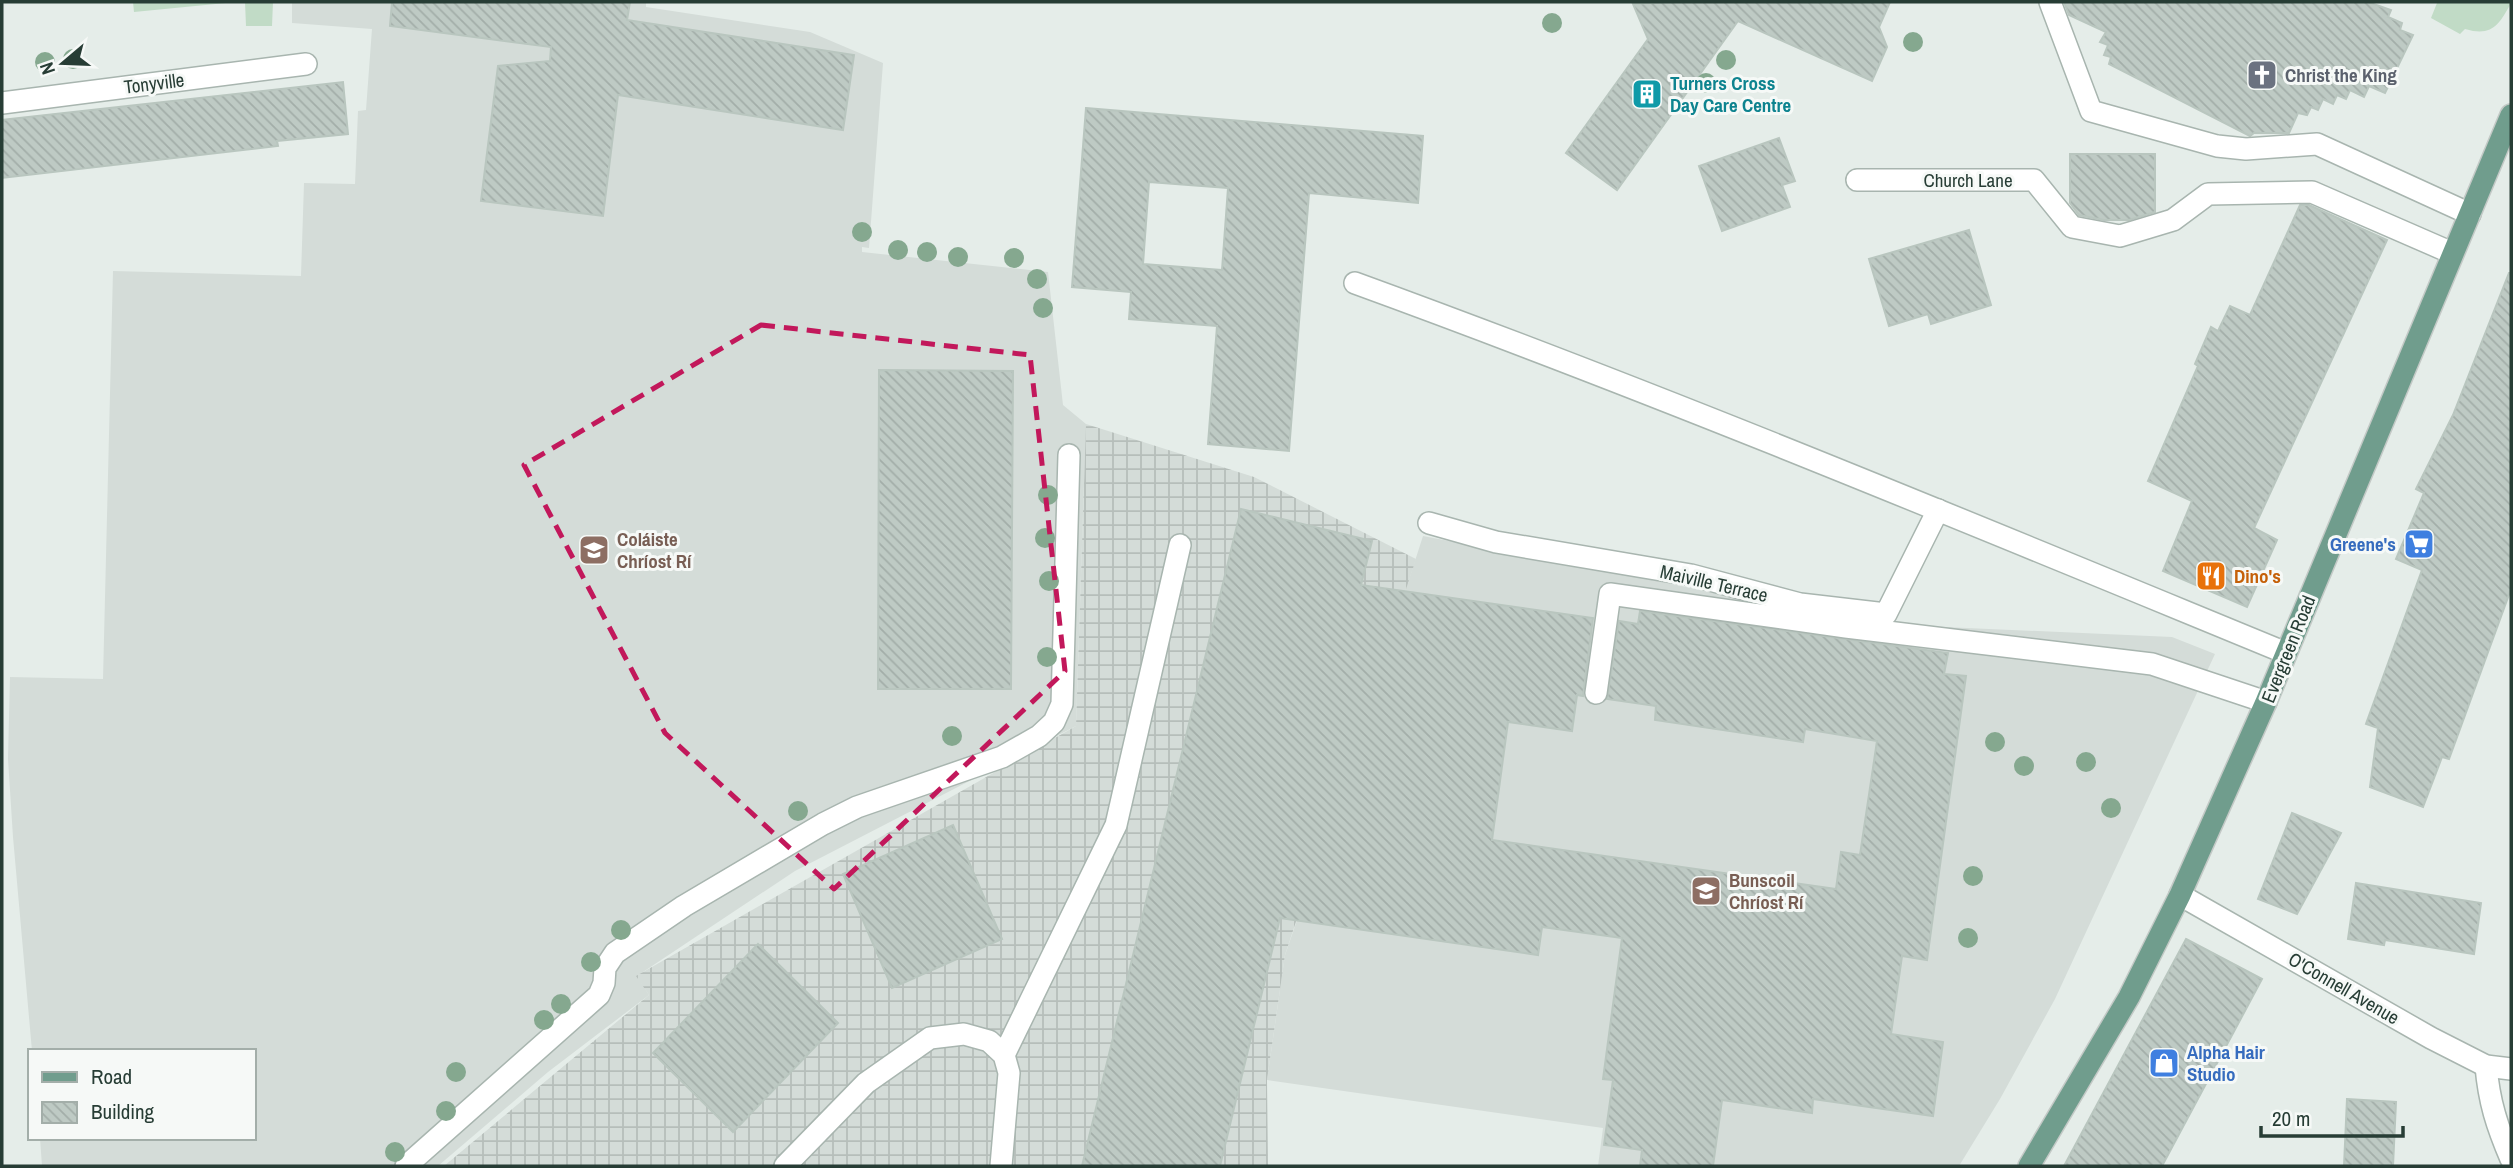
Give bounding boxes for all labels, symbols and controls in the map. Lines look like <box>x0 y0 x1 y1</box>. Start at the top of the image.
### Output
north arrow <box>28 28 98 98</box>
church icon: Christ the King <box>2245 58 2279 92</box>
text: N <box>33 59 61 78</box>
place label: Christ the King <box>2285 62 2397 88</box>
street label: Tonyville <box>122 66 186 100</box>
place label: Turners Cross Day Care Centre <box>1670 70 1792 118</box>
building icon: Turners Cross Day Care Centre <box>1630 77 1664 111</box>
street label: Church Lane <box>1923 167 2013 193</box>
place label: Coláiste Chríost Rí <box>617 526 692 574</box>
supermarket icon: Greene's <box>2402 527 2436 561</box>
place label: Greene's <box>2330 531 2396 557</box>
school or university icon: Coláiste Chríost Rí <box>577 533 611 567</box>
street label: Maiville Terrace <box>1658 558 1770 608</box>
restaurant icon: Dino's <box>2194 559 2228 593</box>
place label: Dino's <box>2234 563 2281 589</box>
street label: Evergreen Road <box>2255 592 2321 706</box>
place label: Bunscoil Chríost Rí <box>1729 867 1804 915</box>
school or university icon: Bunscoil Chríost Rí <box>1689 874 1723 908</box>
street label: O'Connell Avenue <box>2284 946 2404 1030</box>
place label: Alpha Hair Studio <box>2187 1039 2265 1087</box>
shop icon: Alpha Hair Studio <box>2147 1046 2181 1080</box>
legend <box>28 1049 256 1140</box>
text: Road <box>91 1062 132 1091</box>
scale bar <box>2261 1094 2403 1138</box>
text: Building <box>91 1097 155 1126</box>
text: 20 m <box>2272 1104 2310 1133</box>

